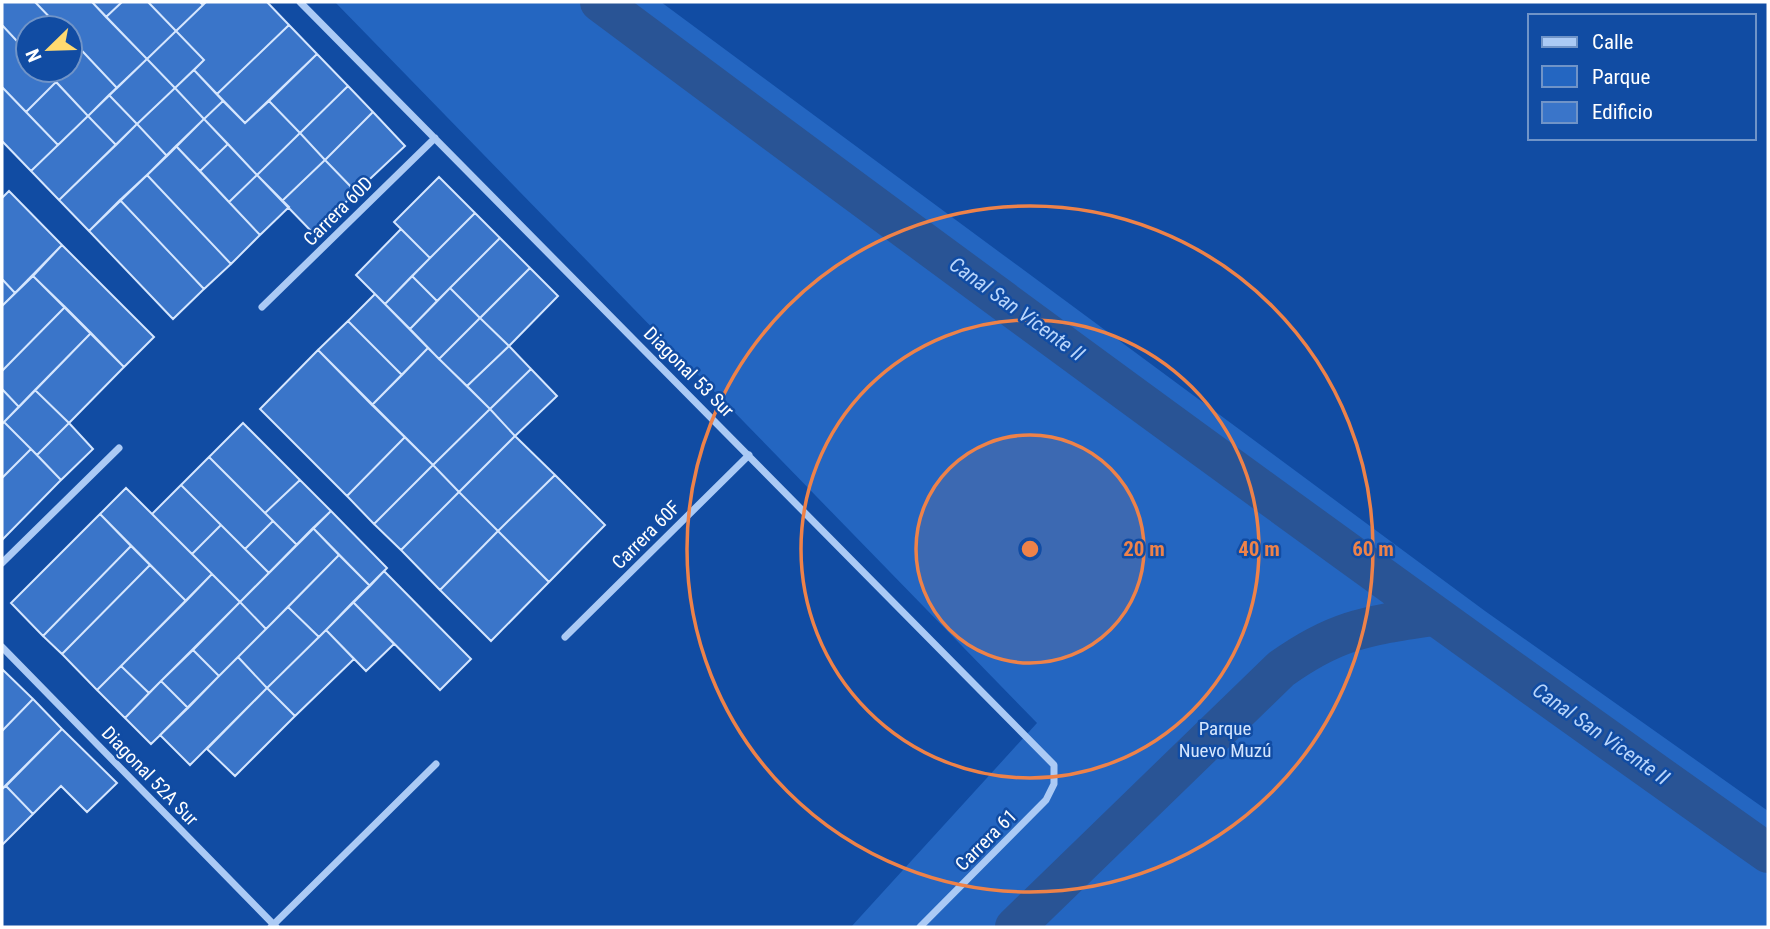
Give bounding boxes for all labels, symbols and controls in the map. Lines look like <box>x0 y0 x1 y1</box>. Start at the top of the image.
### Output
north arrow <box>14 14 84 84</box>
legend <box>1528 14 1756 140</box>
text: Calle <box>1592 30 1634 54</box>
text: N <box>21 46 47 65</box>
text: Parque <box>1592 65 1650 89</box>
text: Edificio <box>1592 100 1653 124</box>
street label: Carrera 60D <box>299 172 377 250</box>
water label: Canal San Vicente II <box>945 252 1089 366</box>
street label: Diagonal 53 Sur <box>639 322 739 422</box>
street label: Carrera 60F <box>607 496 685 574</box>
centre of rings <box>1018 537 1042 561</box>
text: 20 m <box>1123 537 1165 561</box>
text: 40 m <box>1238 537 1280 561</box>
text: 60 m <box>1352 537 1394 561</box>
water label: Canal San Vicente II <box>1528 678 1674 790</box>
park label: Parque Nuevo Muzú <box>1179 717 1271 762</box>
street label: Diagonal 52A Sur <box>97 722 203 831</box>
street label: Carrera 61 <box>950 804 1022 876</box>

